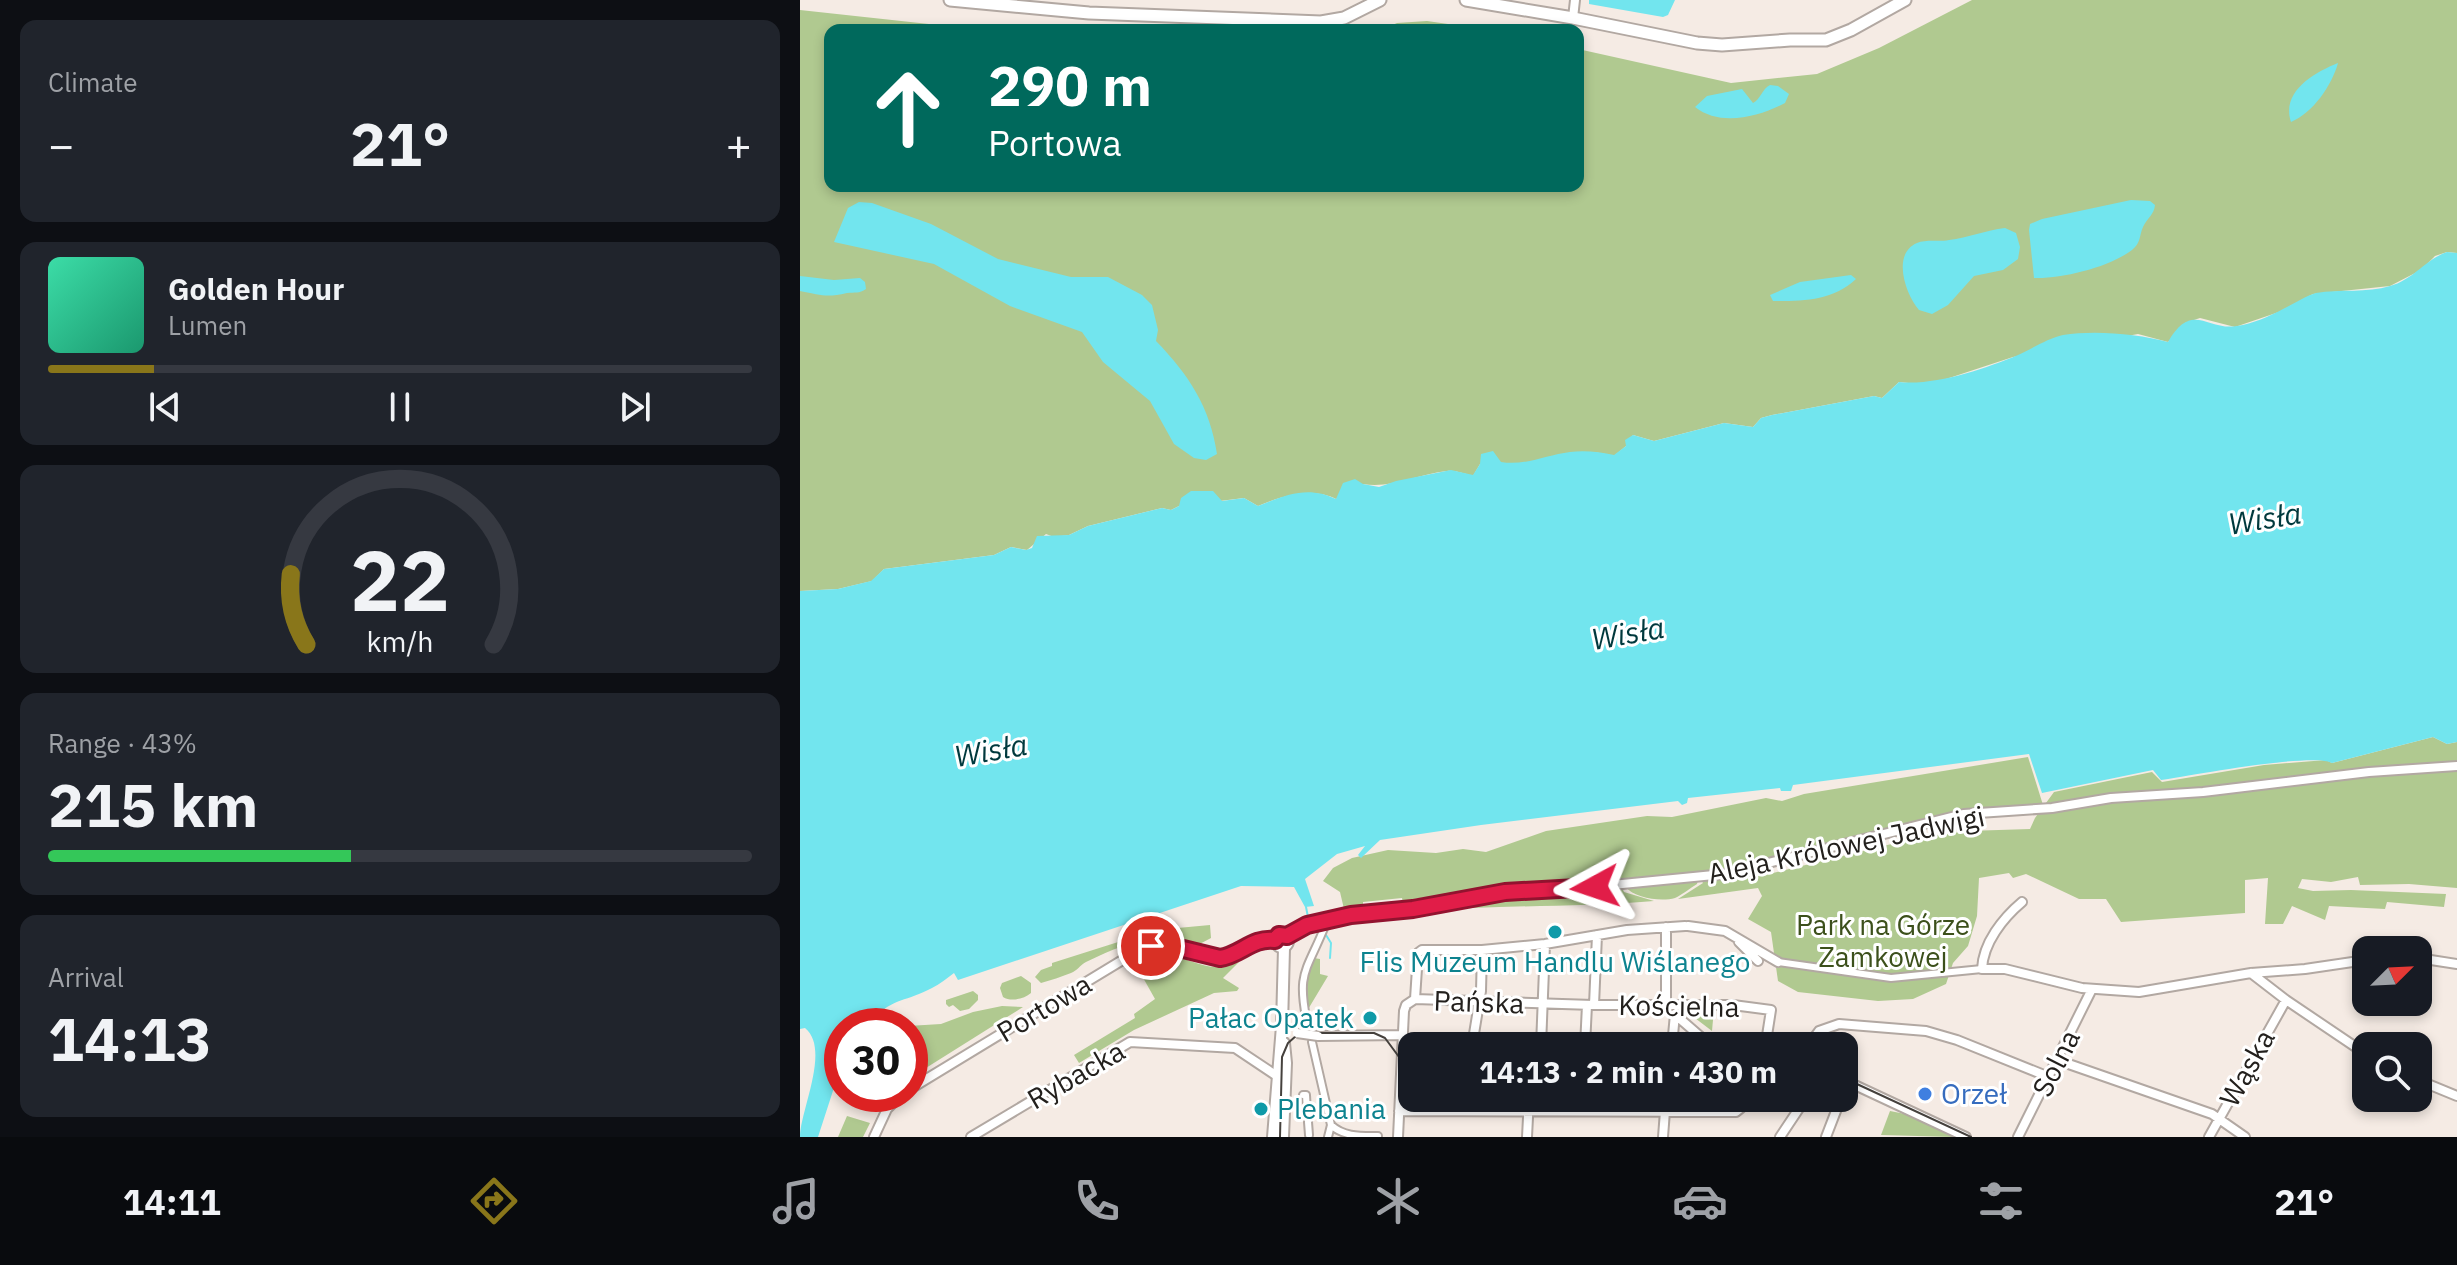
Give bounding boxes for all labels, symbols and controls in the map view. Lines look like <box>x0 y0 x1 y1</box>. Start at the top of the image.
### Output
text: 290 m <box>988 49 1152 121</box>
icon: ahead <box>856 56 960 160</box>
text: Climate <box>48 65 138 99</box>
text: 21° <box>350 104 450 183</box>
text: − <box>48 116 74 173</box>
text: + <box>726 116 752 173</box>
text: Portowa <box>988 119 1122 166</box>
text: Golden Hour <box>168 269 344 308</box>
text: Lumen <box>168 308 247 342</box>
icon: previous <box>143 385 187 429</box>
icon: pause <box>378 385 422 429</box>
icon: next <box>613 385 657 429</box>
water label: Wisła <box>2225 493 2304 543</box>
text: 22 <box>350 525 450 633</box>
water label: Wisła <box>1588 607 1667 658</box>
text: km/h <box>366 623 434 660</box>
water label: Wisła <box>951 724 1030 775</box>
text: Range · 43% <box>48 726 197 760</box>
text: 215 km <box>48 765 258 844</box>
street label: Aleja Królowej Jadwigi <box>1704 797 1988 892</box>
position arrow <box>1553 845 1637 929</box>
park label: Park na Górze Zamkowej <box>1796 906 1970 975</box>
pin <box>1117 912 1185 980</box>
marker: Flis Muzeum Handlu Wiślanego <box>1546 923 1564 941</box>
icon: arrive <box>1129 924 1173 968</box>
north arrow <box>2352 936 2432 1016</box>
map controls <box>2352 936 2432 1112</box>
place label: Flis Muzeum Handlu Wiślanego <box>1360 943 1750 980</box>
text: Arrival <box>48 960 124 994</box>
street label: Portowa <box>990 965 1098 1050</box>
street label: Pańska <box>1433 981 1525 1022</box>
street label: Kościelna <box>1618 986 1740 1025</box>
text: 14:13 <box>48 999 212 1078</box>
place label: Pałac Opatek <box>1188 999 1354 1036</box>
speed limit sign: 30 <box>824 1008 928 1112</box>
marker: Pałac Opatek <box>1361 1009 1379 1027</box>
street label: Solna <box>2023 1023 2088 1103</box>
street label: Wąska <box>2210 1023 2283 1113</box>
street label: Rybacka <box>1020 1032 1131 1117</box>
button: search <box>2352 1032 2432 1112</box>
text: 14:13 · 2 min · 430 m <box>1479 1052 1777 1091</box>
place label: Orzeł <box>1941 1075 2007 1112</box>
marker: Orzeł <box>1916 1085 1934 1103</box>
place label: Plebania <box>1277 1090 1386 1127</box>
marker: Plebania <box>1252 1100 1270 1118</box>
icon: directions <box>466 1173 522 1229</box>
icon: music <box>768 1173 824 1229</box>
icon: phone <box>1069 1173 1125 1229</box>
icon: climate <box>1370 1173 1426 1229</box>
icon: car <box>1672 1173 1728 1229</box>
icon: filters <box>1973 1173 2029 1229</box>
text: 14:11 <box>123 1178 221 1225</box>
text: 21° <box>2274 1178 2334 1225</box>

